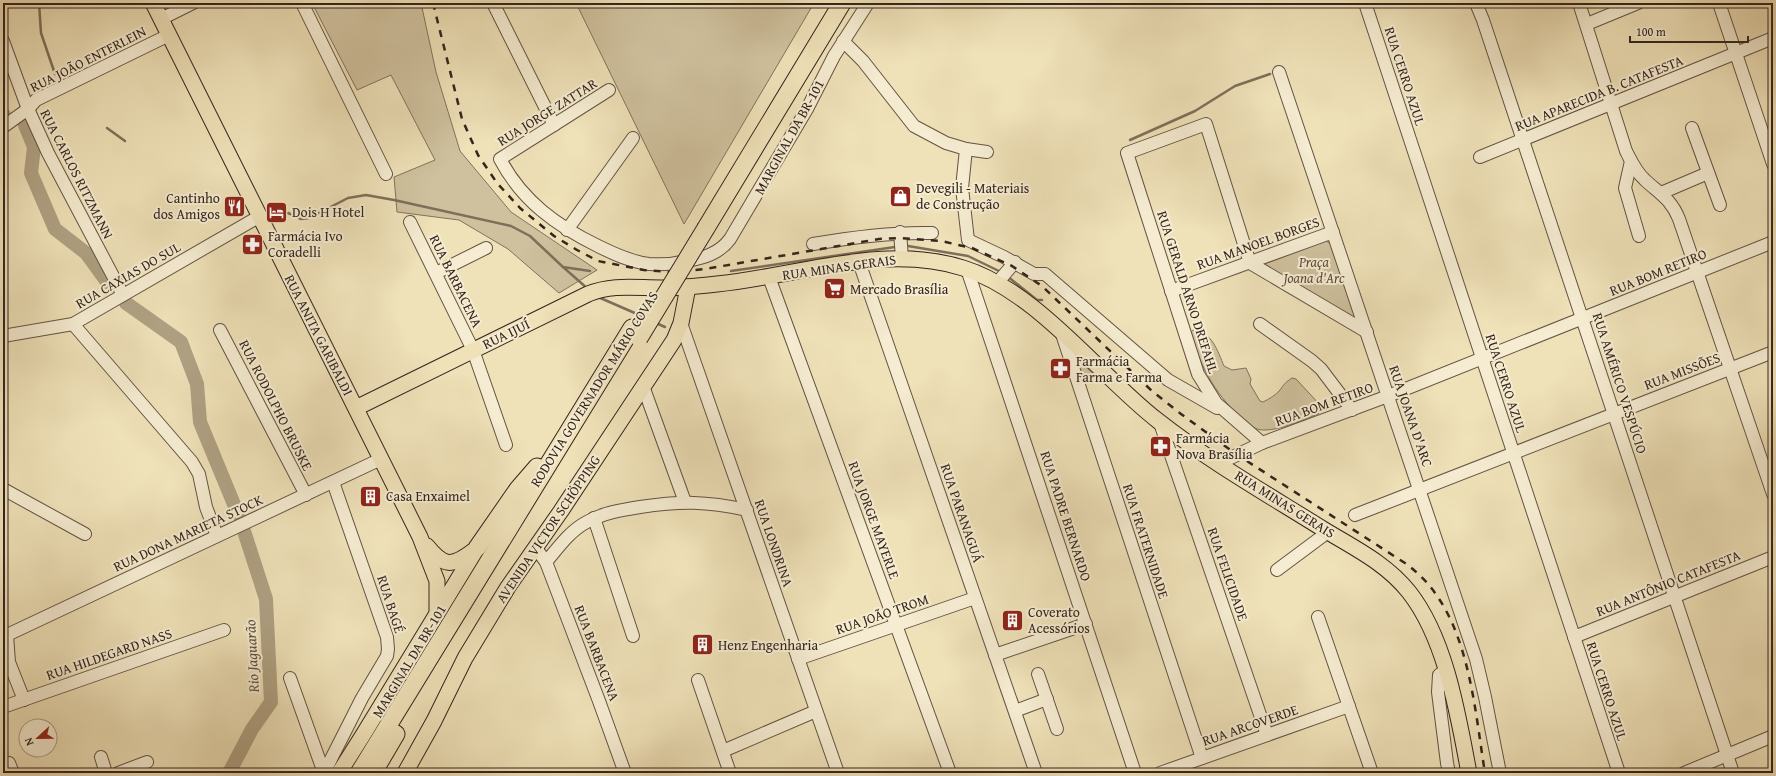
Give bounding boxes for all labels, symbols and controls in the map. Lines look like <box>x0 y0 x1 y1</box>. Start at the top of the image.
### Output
scale bar <box>1630 18 1748 44</box>
street label: RUA JOÃO ENTERLEIN <box>27 21 149 97</box>
text: 100 m <box>1636 23 1666 40</box>
street label: RUA CERRO AZUL <box>1380 24 1430 128</box>
street label: RUA APARECIDA B. CATAFESTA <box>1512 50 1687 136</box>
street label: RUA JORGE ZATTAR <box>493 73 602 151</box>
street label: MARGINAL DA BR-101 <box>749 76 829 198</box>
street label: RUA CARLOS RITZMANN <box>36 106 118 242</box>
place label: Devegili - Materiais de Construção <box>916 178 1029 214</box>
shop icon: Devegili - Materiais de Construção <box>888 183 914 209</box>
place label: Cantinho dos Amigos <box>153 188 220 224</box>
restaurant icon: Cantinho dos Amigos <box>222 193 248 219</box>
hotel icon: Dois H Hotel <box>263 199 289 225</box>
place label: Dois H Hotel <box>292 202 365 222</box>
street label: RUA GERALD ARNO DREFAHL <box>1152 208 1224 376</box>
street label: RUA MANOEL BORGES <box>1194 211 1322 275</box>
place label: Farmácia Ivo Coradelli <box>268 226 343 262</box>
pharmacy icon: Farmácia Ivo Coradelli <box>239 231 265 257</box>
street label: RUA BARBACENA <box>425 231 487 331</box>
street label: RUA CAXIAS DO SUL <box>72 237 184 313</box>
street label: RUA BOM RETIRO <box>1606 243 1710 301</box>
street label: RUA MINAS GERAIS <box>781 249 897 285</box>
park label: Praça Joana d'Arc <box>1281 252 1345 288</box>
street label: RUA ANITA GARIBALDI <box>280 271 358 399</box>
supermarket icon: Mercado Brasília <box>822 276 848 302</box>
place label: Mercado Brasília <box>850 279 949 299</box>
street label: RODOVIA GOVERNADOR MÁRIO COVAS <box>525 287 663 491</box>
street label: RUA AMÉRICO VESPÚCIO <box>1588 310 1652 456</box>
street label: RUA IJUÍ <box>479 314 534 354</box>
street label: RUA CERRO AZUL <box>1481 331 1531 435</box>
street label: RUA RODOLPHO BRUSKE <box>234 336 318 474</box>
street label: RUA MISSÕES <box>1641 347 1723 395</box>
place label: Farmácia Farma e Farma <box>1076 351 1163 387</box>
pharmacy icon: Farmácia Farma e Farma <box>1047 356 1073 382</box>
street label: RUA JOANA D'ARC <box>1384 363 1438 470</box>
street label: RUA BOM RETIRO <box>1272 377 1376 431</box>
place label: Farmácia Nova Brasília <box>1176 428 1253 464</box>
pharmacy icon: Farmácia Nova Brasília <box>1148 433 1174 459</box>
street label: RUA PADRE BERNARDO <box>1035 448 1097 584</box>
street label: AVENIDA VICTOR SCHÖPPING <box>491 451 605 607</box>
street label: RUA JORGE MAYERLE <box>843 458 905 582</box>
street label: RUA PARANAGUÁ <box>936 461 988 566</box>
street label: RUA MINAS GERAIS <box>1231 465 1339 543</box>
street label: RUA FRATERNIDADE <box>1118 481 1174 601</box>
building icon: Casa Enxaimel <box>358 483 384 509</box>
place label: Casa Enxaimel <box>386 486 470 506</box>
street label: RUA DONA MARIETA STOCK <box>110 489 267 577</box>
street label: RUA LONDRINA <box>750 497 798 590</box>
street label: RUA FELICIDADE <box>1203 525 1253 623</box>
street label: RUA ANTÔNIO CATAFESTA <box>1593 545 1744 621</box>
street label: RUA BAGÉ <box>372 573 410 635</box>
street label: RUA JOÃO TROM <box>833 589 931 639</box>
street label: MARGINAL DA BR-101 <box>367 601 451 721</box>
street label: RUA BARBACENA <box>570 602 625 704</box>
place label: Coverato Acessórios <box>1028 602 1090 638</box>
building icon: Coverato Acessórios <box>1000 607 1026 633</box>
water label: Rio Jaguarão <box>239 619 264 694</box>
street label: RUA HILDEGARD NASS <box>43 623 175 685</box>
building icon: Henz Engenharia <box>689 632 715 658</box>
place label: Henz Engenharia <box>718 635 818 655</box>
street label: RUA CERRO AZUL <box>1582 639 1632 743</box>
street label: RUA ARCOVERDE <box>1199 699 1301 751</box>
north arrow <box>18 718 58 758</box>
text: N <box>20 735 38 748</box>

